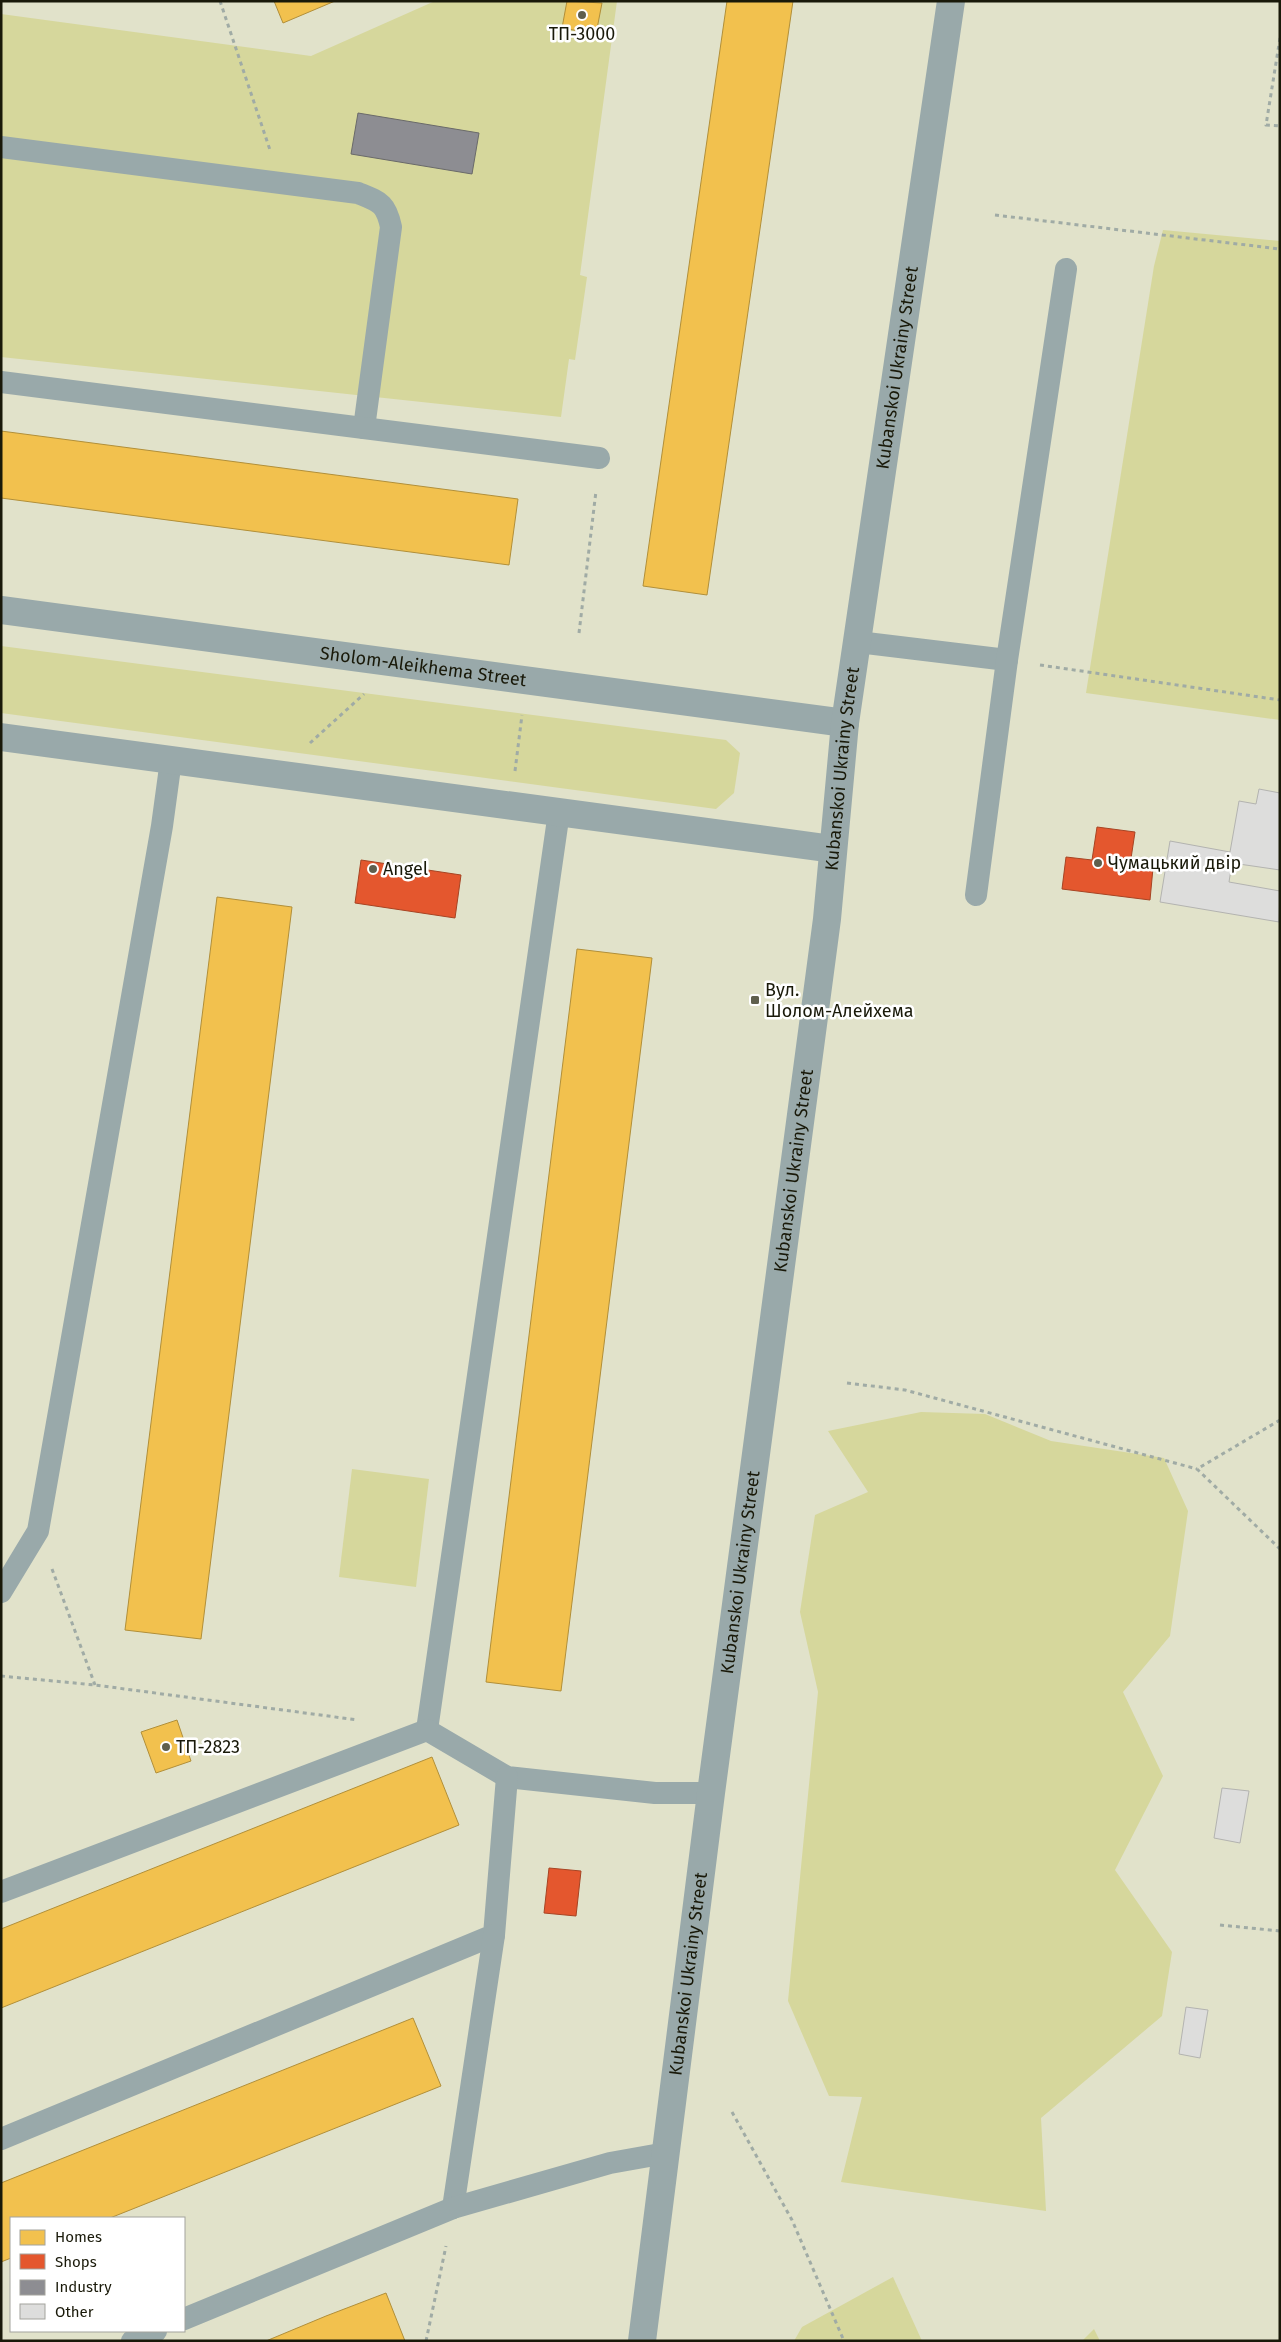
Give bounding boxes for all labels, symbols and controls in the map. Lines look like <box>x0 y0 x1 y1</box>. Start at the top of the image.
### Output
marker: ТП-3000 <box>576 9 588 21</box>
place label: ТП-3000 <box>549 23 615 45</box>
street label: Kubanskoi Ukrainy Street <box>871 264 923 471</box>
street label: Sholom-Aleikhema Street <box>319 642 528 691</box>
street label: Kubanskoi Ukrainy Street <box>820 665 864 872</box>
place label: Чумацький двір <box>1108 852 1241 874</box>
marker: Чумацький двір <box>1092 857 1104 869</box>
place label: Angel <box>383 858 428 880</box>
marker: Angel <box>367 863 379 875</box>
place label: Вул. Шолом-Алейхема <box>765 979 914 1022</box>
marker: Вул. Шолом-Алейхема <box>749 994 761 1006</box>
street label: Kubanskoi Ukrainy Street <box>769 1067 818 1274</box>
street label: Kubanskoi Ukrainy Street <box>716 1469 765 1675</box>
place label: ТП-2823 <box>176 1736 240 1758</box>
marker: ТП-2823 <box>160 1741 172 1753</box>
street label: Kubanskoi Ukrainy Street <box>665 1870 712 2077</box>
legend <box>10 2217 185 2332</box>
text: Homes <box>55 2228 102 2246</box>
text: Shops <box>55 2253 97 2271</box>
text: Industry <box>55 2278 112 2296</box>
text: Other <box>55 2303 94 2321</box>

